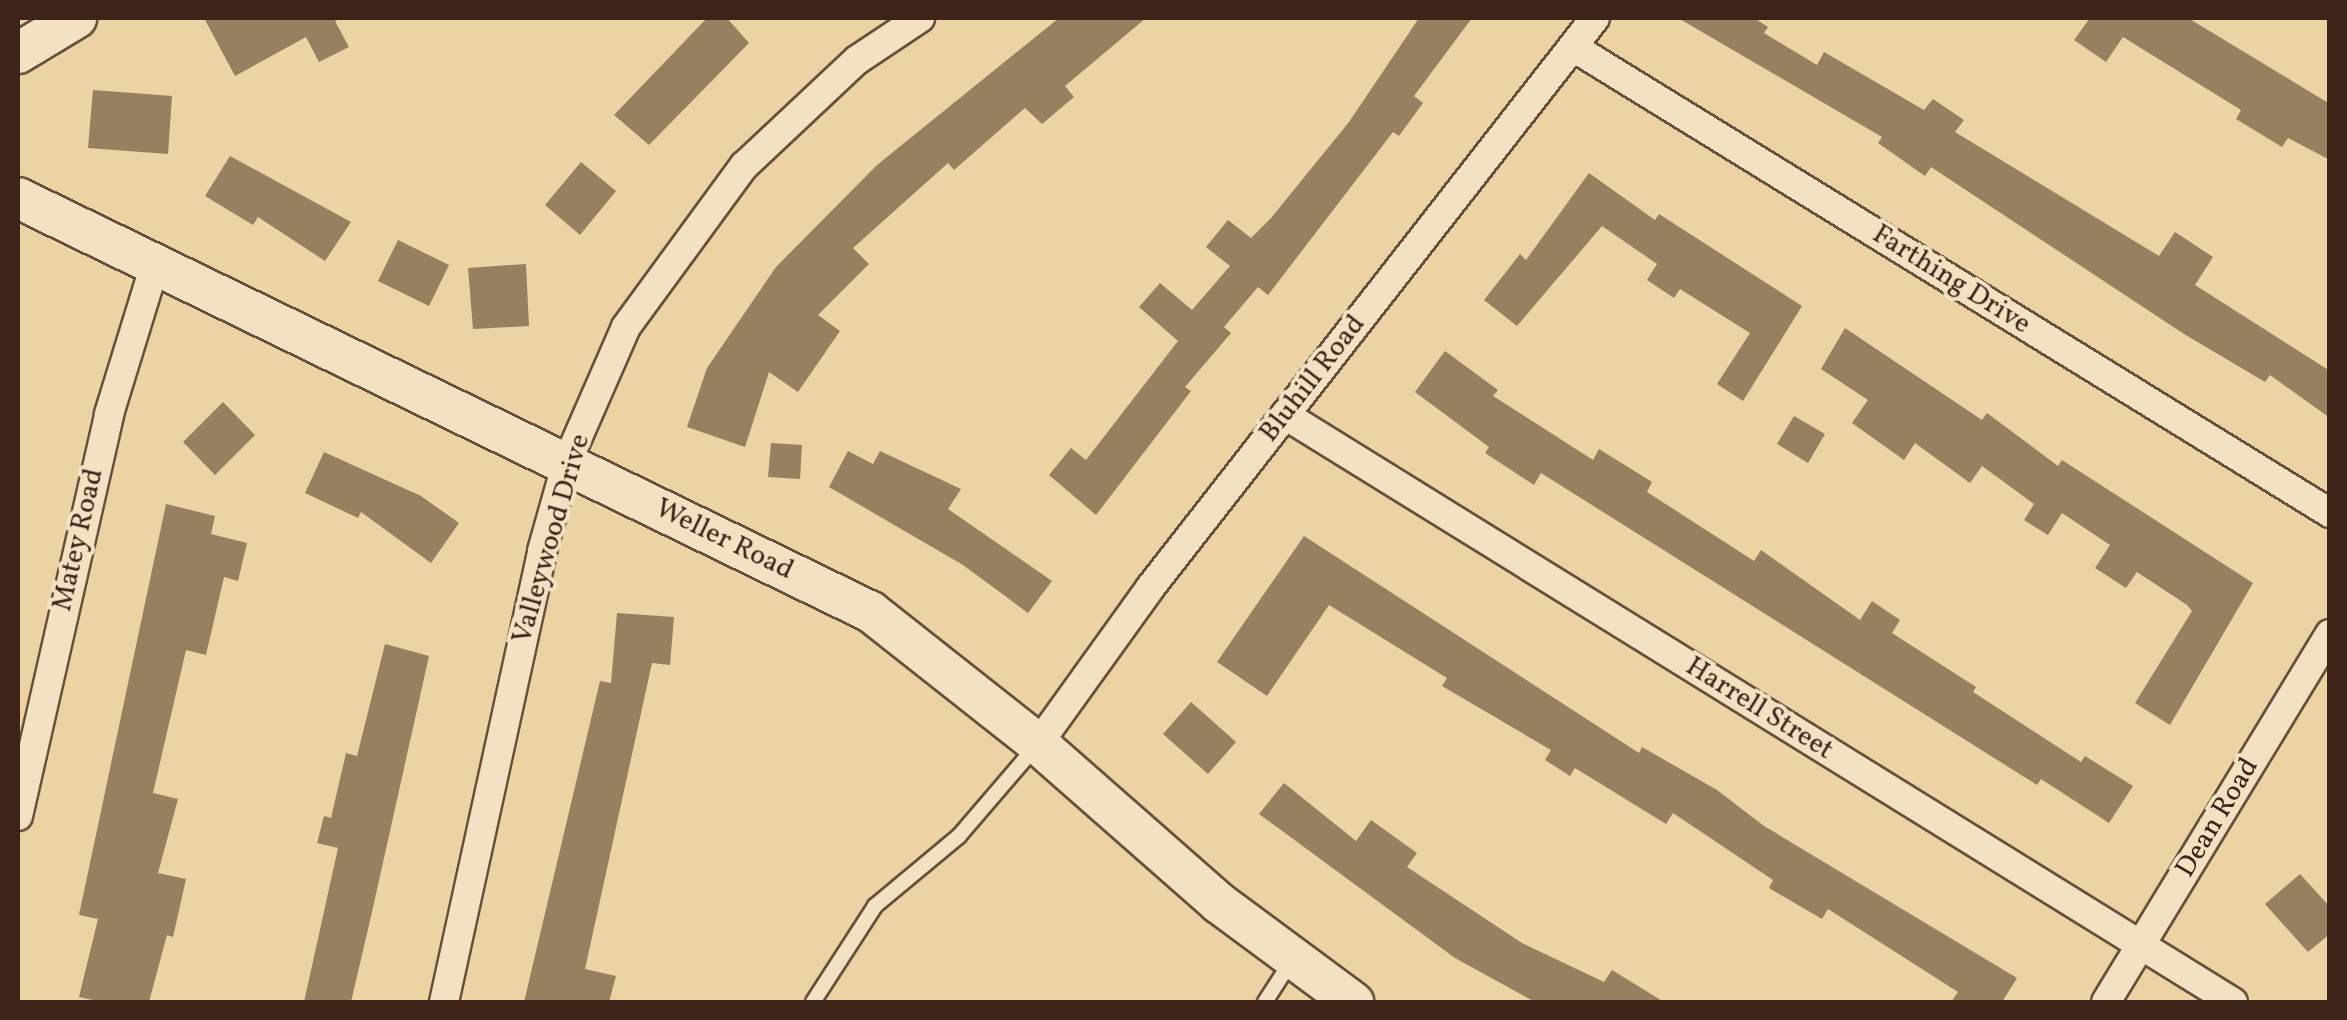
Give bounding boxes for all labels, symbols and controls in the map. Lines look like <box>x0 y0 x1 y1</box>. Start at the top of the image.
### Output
street label: Farthing Drive <box>1866 218 2036 342</box>
street label: Bluhill Road <box>1253 309 1373 449</box>
street label: Valleywood Drive <box>506 430 598 648</box>
street label: Matey Road <box>46 465 112 615</box>
street label: Weller Road <box>649 492 799 588</box>
street label: Harrell Street <box>1679 650 1839 768</box>
street label: Dean Road <box>2169 752 2267 884</box>

